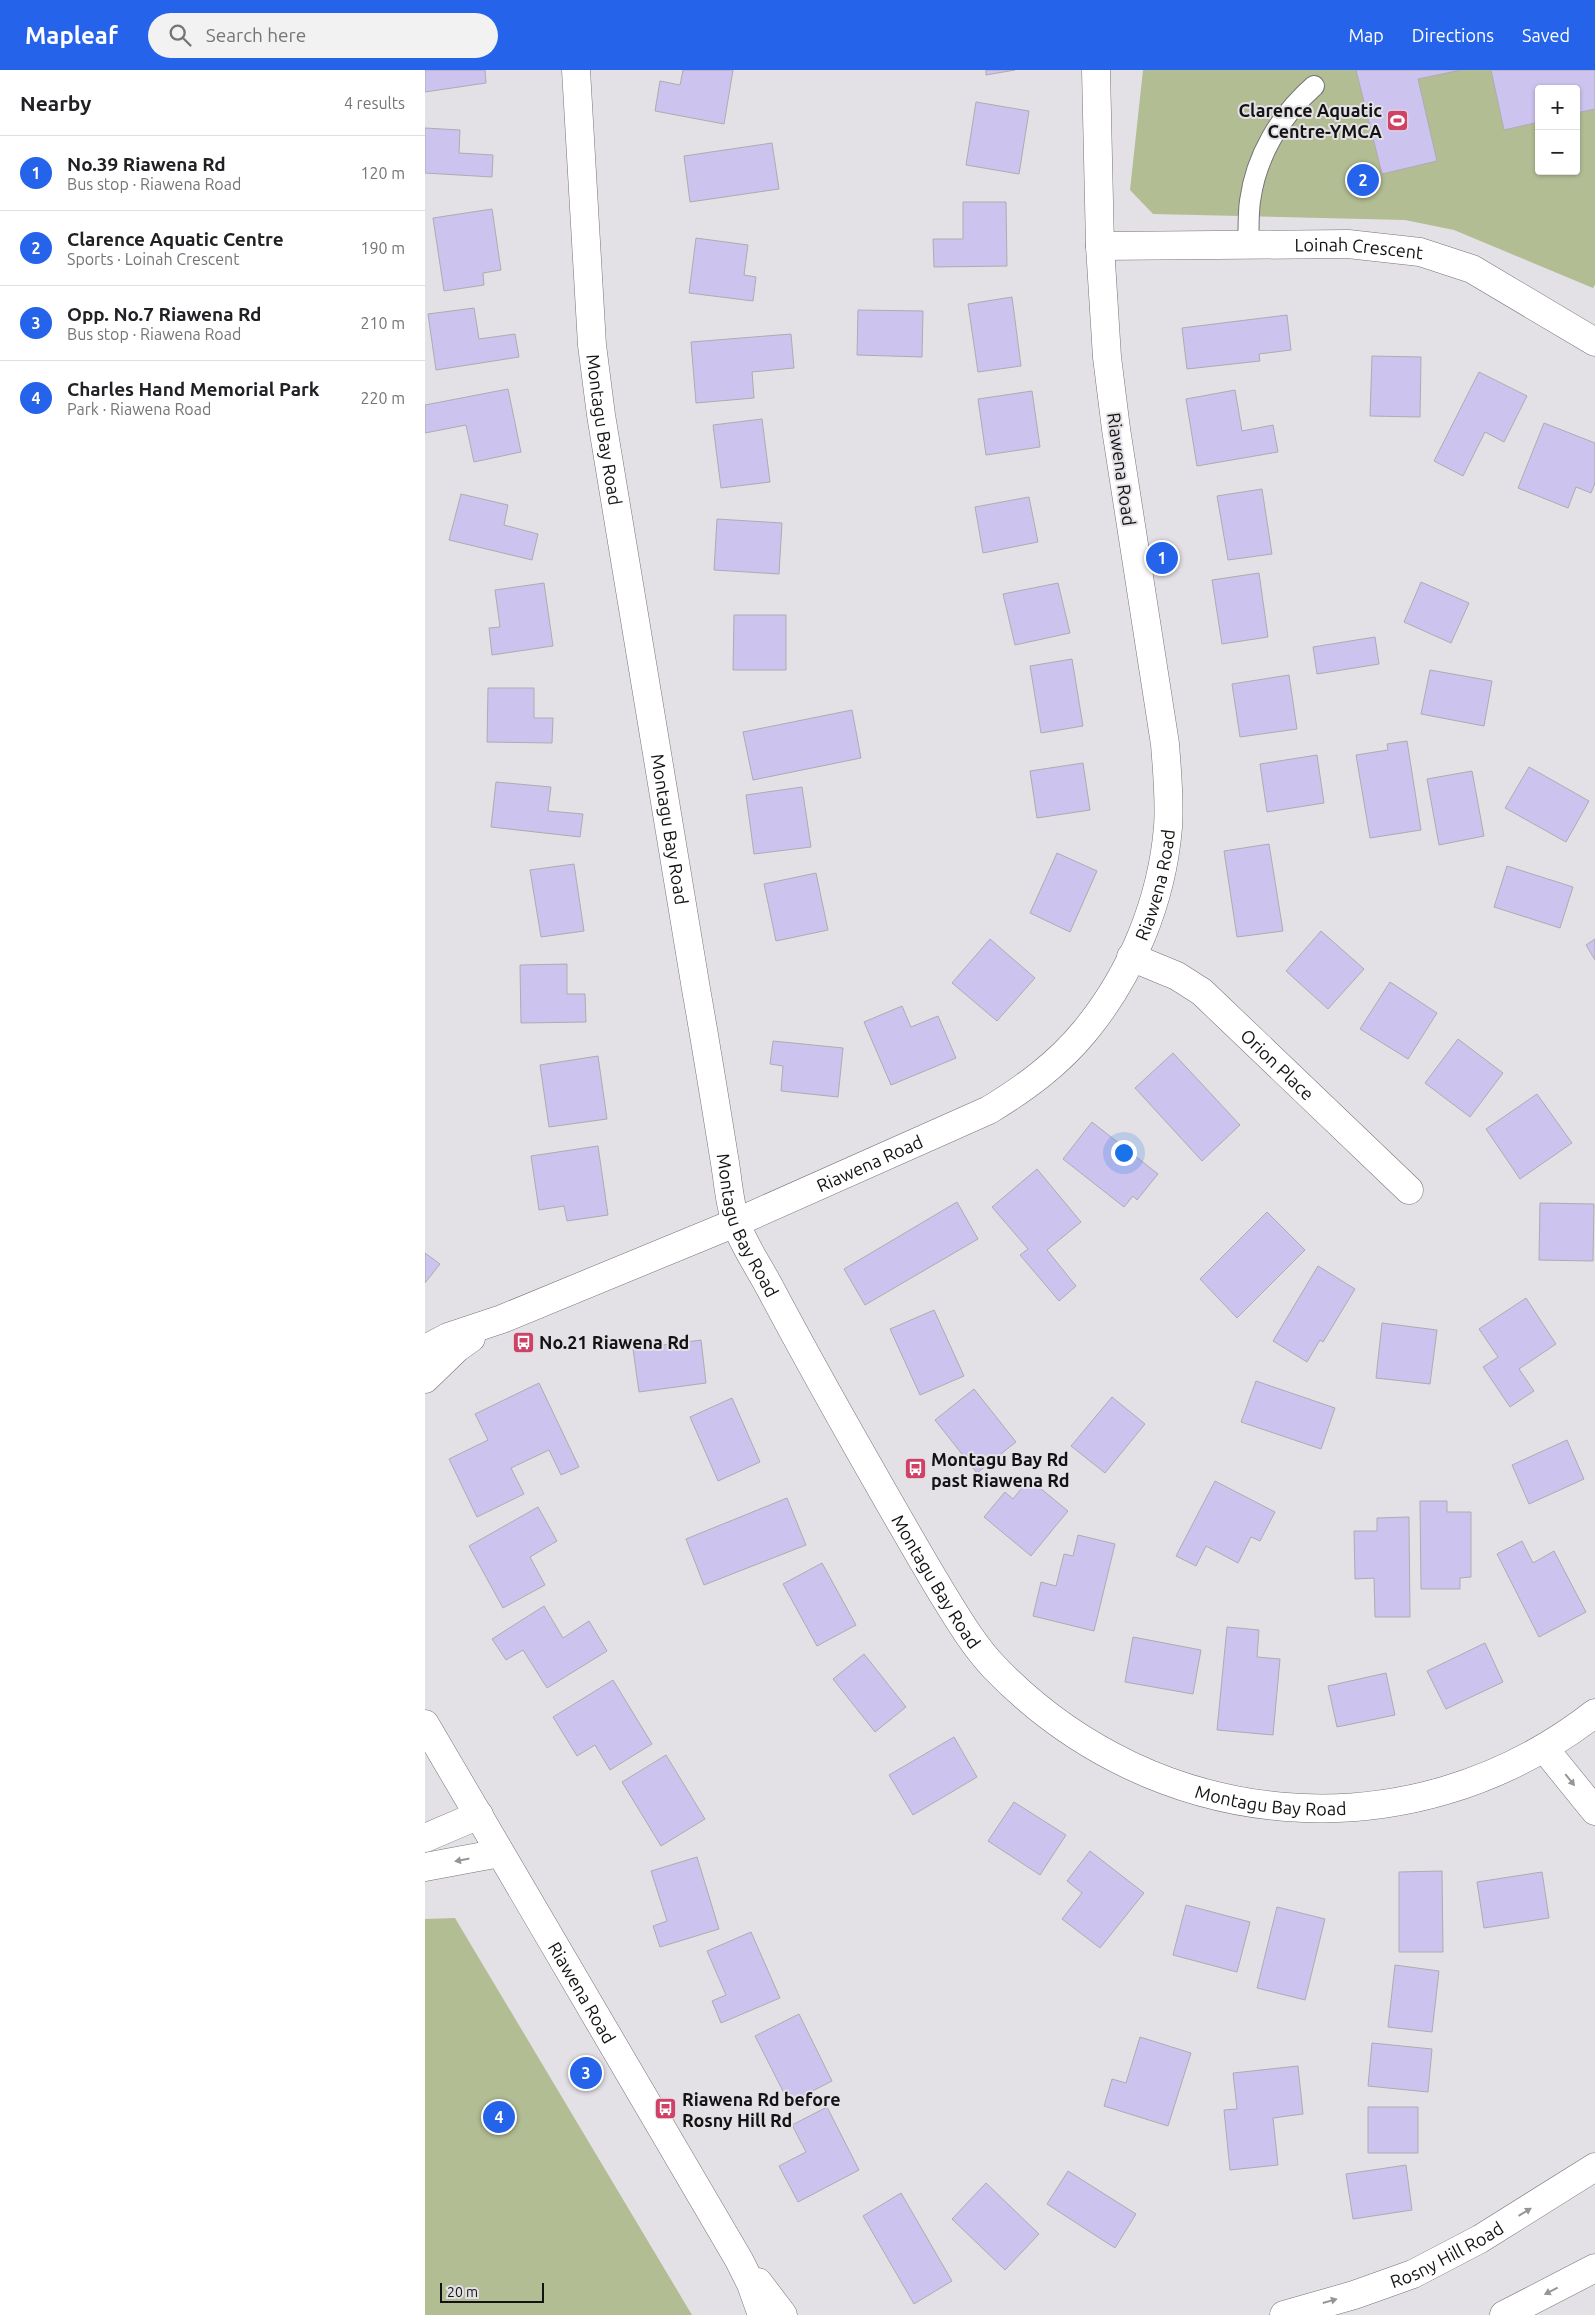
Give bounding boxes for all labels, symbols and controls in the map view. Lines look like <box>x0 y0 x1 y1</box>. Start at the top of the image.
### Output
search box <box>148 13 498 58</box>
icon: search <box>166 21 194 49</box>
text: Mapleaf <box>25 22 118 49</box>
text: Search here <box>206 24 306 46</box>
text: Map <box>1348 25 1384 45</box>
text: Directions <box>1412 25 1494 45</box>
text: Saved <box>1522 25 1570 45</box>
map controls <box>1535 85 1580 175</box>
button: + <box>1535 85 1580 130</box>
text: Nearby <box>20 91 91 115</box>
text: 4 results <box>344 94 405 112</box>
place label: Clarence Aquatic Centre-YMCA <box>1239 100 1382 141</box>
sports icon: Clarence Aquatic Centre-YMCA <box>1386 108 1410 132</box>
button: − <box>1535 130 1580 175</box>
text: No.39 Riawena Rd <box>67 153 226 175</box>
pin: 2 <box>1347 161 1379 199</box>
text: 1 <box>31 164 41 182</box>
text: 120 m <box>360 164 405 182</box>
text: Bus stop · Riawena Road <box>67 175 241 193</box>
text: Clarence Aquatic Centre <box>67 228 284 250</box>
street label: Loinah Crescent <box>1294 234 1424 262</box>
text: 2 <box>31 239 41 257</box>
text: 190 m <box>360 239 405 257</box>
text: Sports · Loinah Crescent <box>67 250 240 268</box>
text: Opp. No.7 Riawena Rd <box>67 303 261 325</box>
text: 3 <box>31 314 41 332</box>
text: 210 m <box>360 314 405 332</box>
text: Bus stop · Riawena Road <box>67 325 241 343</box>
street label: Montagu Bay Road <box>583 353 626 507</box>
text: Charles Hand Memorial Park <box>67 378 319 400</box>
text: 4 <box>31 389 41 407</box>
text: 220 m <box>360 389 405 407</box>
text: Park · Riawena Road <box>67 400 211 418</box>
street label: Riawena Road <box>1104 411 1140 527</box>
pin: 1 <box>1146 539 1178 577</box>
street label: Montagu Bay Road <box>648 752 692 906</box>
street label: Riawena Road <box>1131 828 1178 943</box>
street label: Orion Place <box>1237 1025 1318 1104</box>
street label: Riawena Road <box>813 1131 926 1195</box>
your location <box>1111 1140 1137 1166</box>
street label: Montagu Bay Road <box>714 1152 783 1300</box>
bus stop icon: No.21 Riawena Rd <box>511 1330 535 1354</box>
place label: No.21 Riawena Rd <box>539 1332 689 1352</box>
place label: Montagu Bay Rd past Riawena Rd <box>931 1449 1070 1490</box>
bus stop icon: Montagu Bay Rd past Riawena Rd <box>903 1457 927 1481</box>
street label: Montagu Bay Road <box>888 1511 985 1652</box>
one-way arrow <box>1564 1773 1575 1786</box>
street label: Montagu Bay Road <box>1193 1781 1347 1818</box>
one-way arrow <box>455 1856 470 1864</box>
street label: Riawena Road <box>545 1938 620 2047</box>
pin: 3 <box>570 2054 602 2092</box>
place label: Riawena Rd before Rosny Hill Rd <box>682 2089 841 2130</box>
bus stop icon: Riawena Rd before Rosny Hill Rd <box>654 2097 678 2121</box>
pin: 4 <box>483 2098 515 2136</box>
one-way arrow <box>1518 2207 1531 2217</box>
street label: Rosny Hill Road <box>1387 2217 1507 2291</box>
scale bar <box>440 2280 544 2303</box>
text: 20 m <box>447 2284 478 2300</box>
one-way arrow <box>1543 2287 1558 2295</box>
one-way arrow <box>1323 2297 1338 2305</box>

